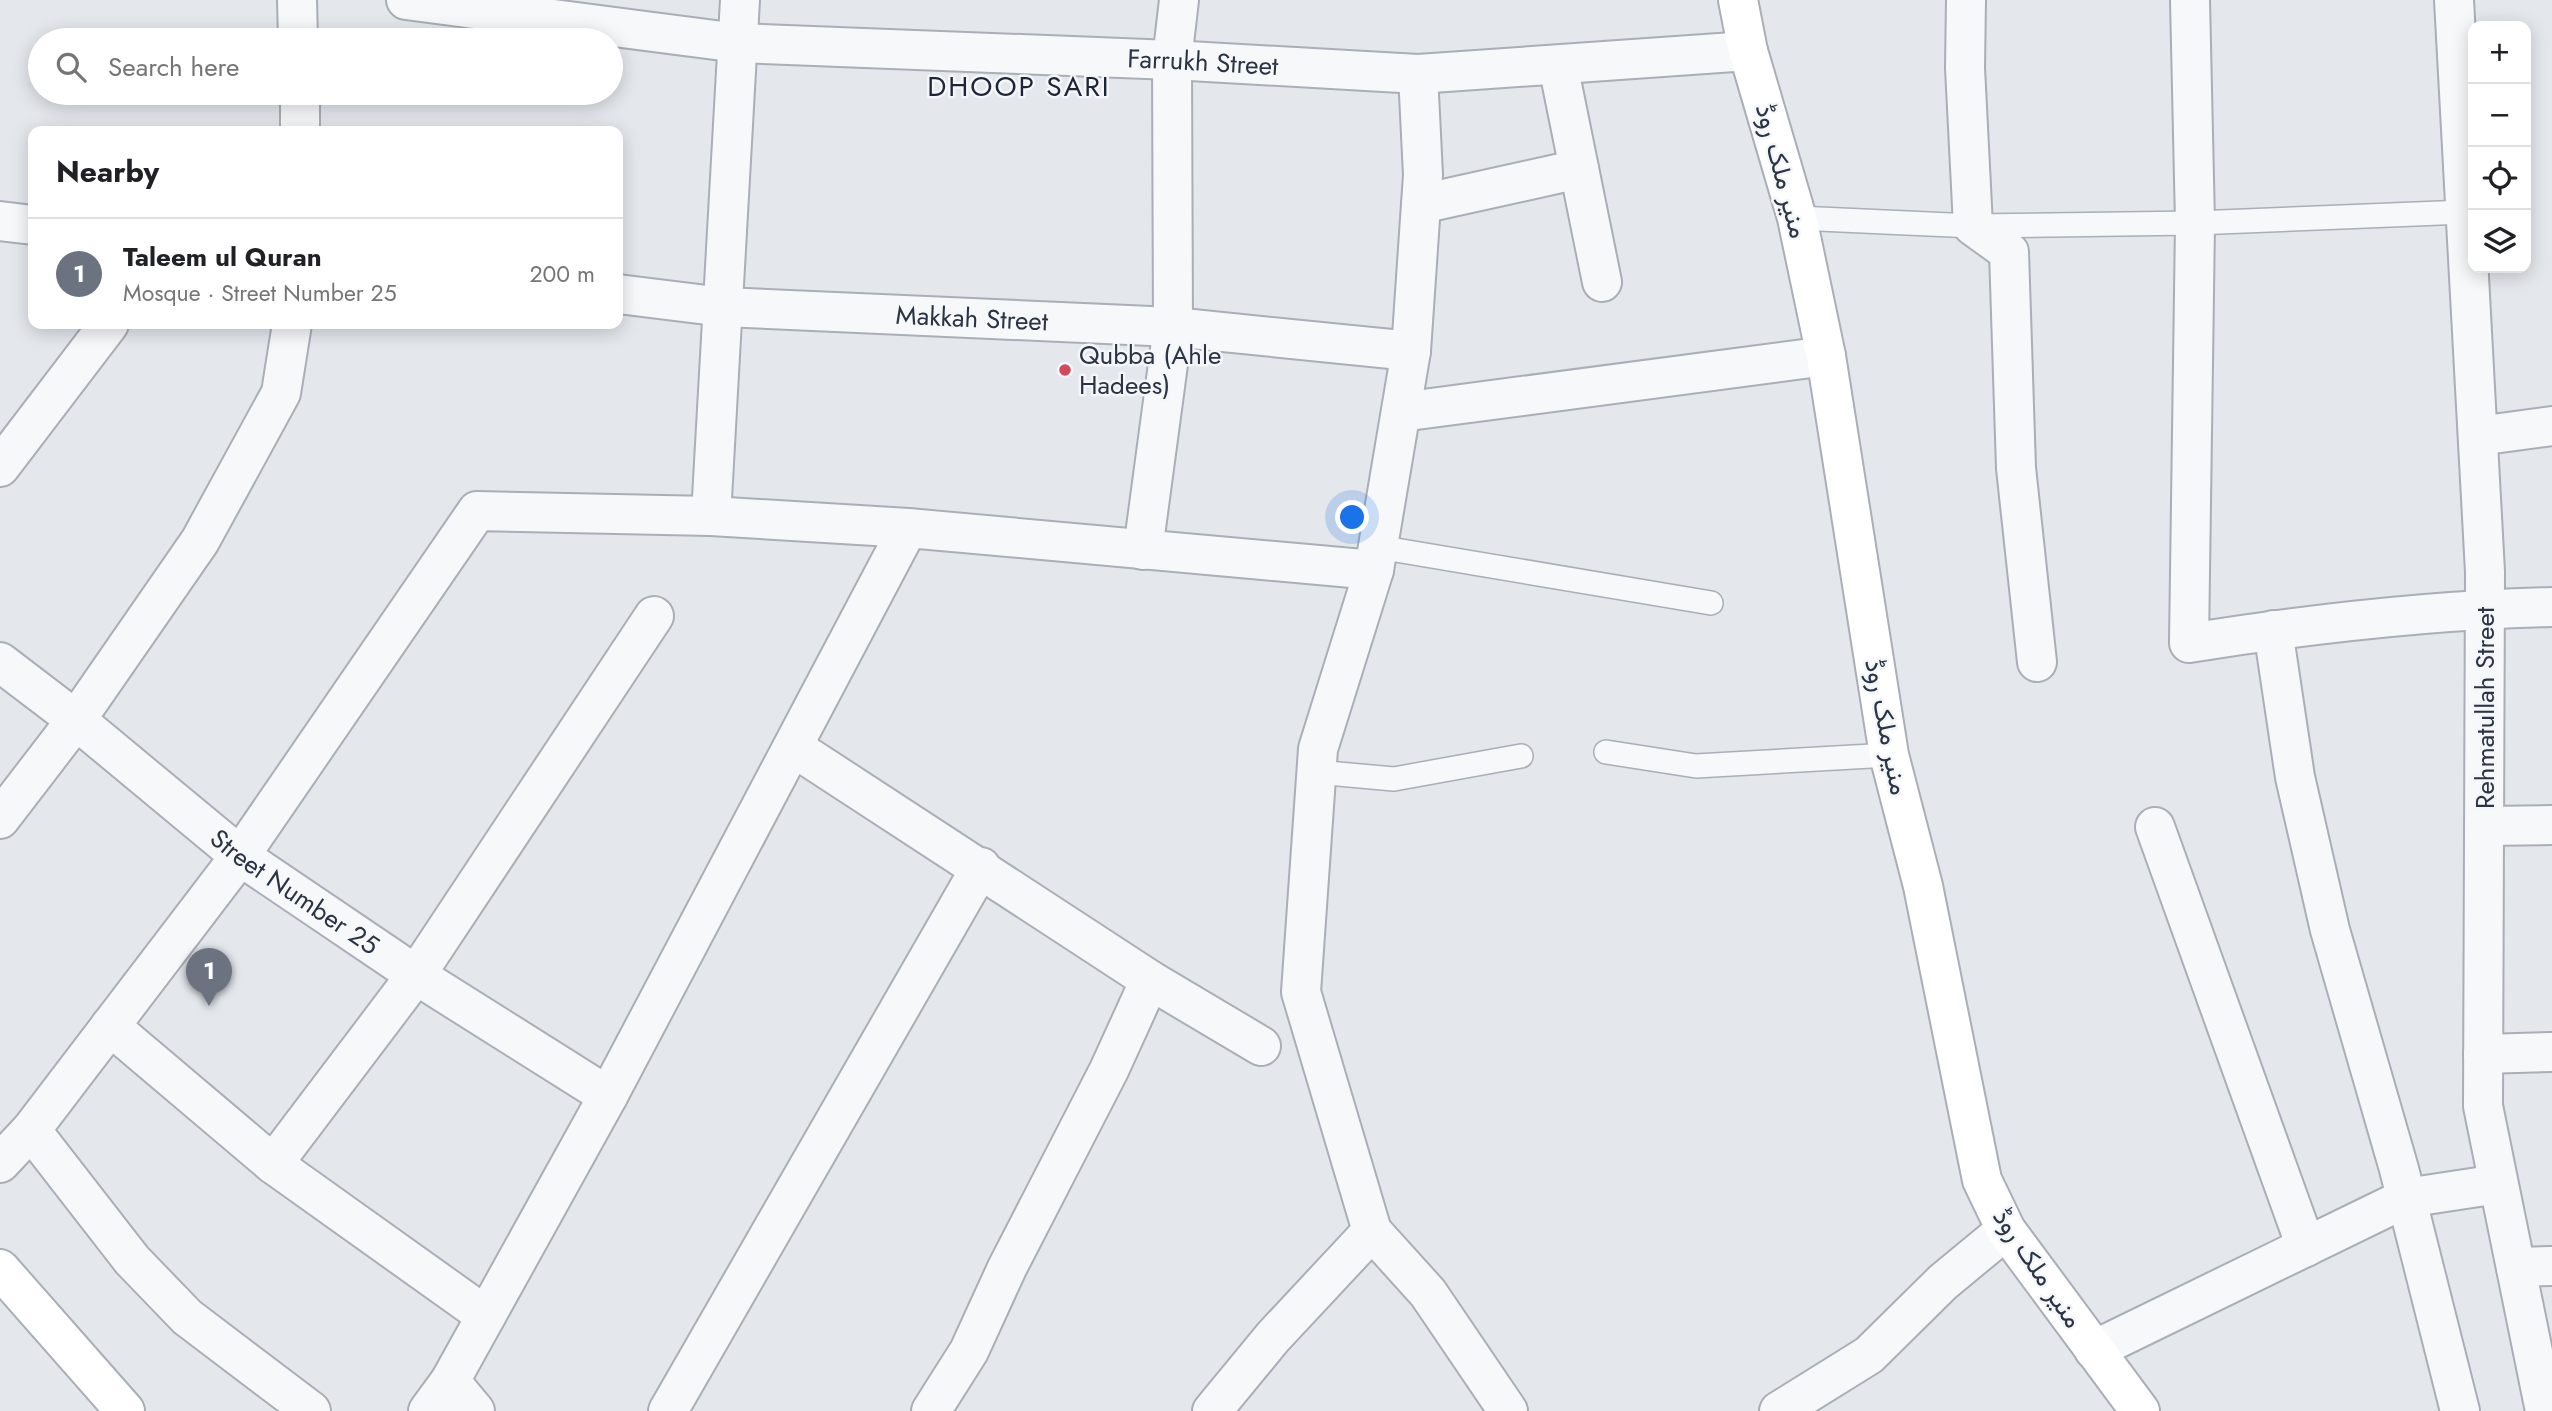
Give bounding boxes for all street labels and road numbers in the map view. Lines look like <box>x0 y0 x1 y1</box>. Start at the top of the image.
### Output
street label: Farrukh Street <box>1127 39 1280 85</box>
street label: منیر ملک روڈ <box>1746 100 1818 242</box>
street label: Makkah Street <box>895 296 1050 340</box>
street label: Rehmatullah Street <box>2466 606 2504 809</box>
street label: منیر ملک روڈ <box>1855 656 1919 798</box>
street label: Street Number 25 <box>202 820 387 964</box>
street label: منیر ملک روڈ <box>1984 1200 2092 1336</box>

